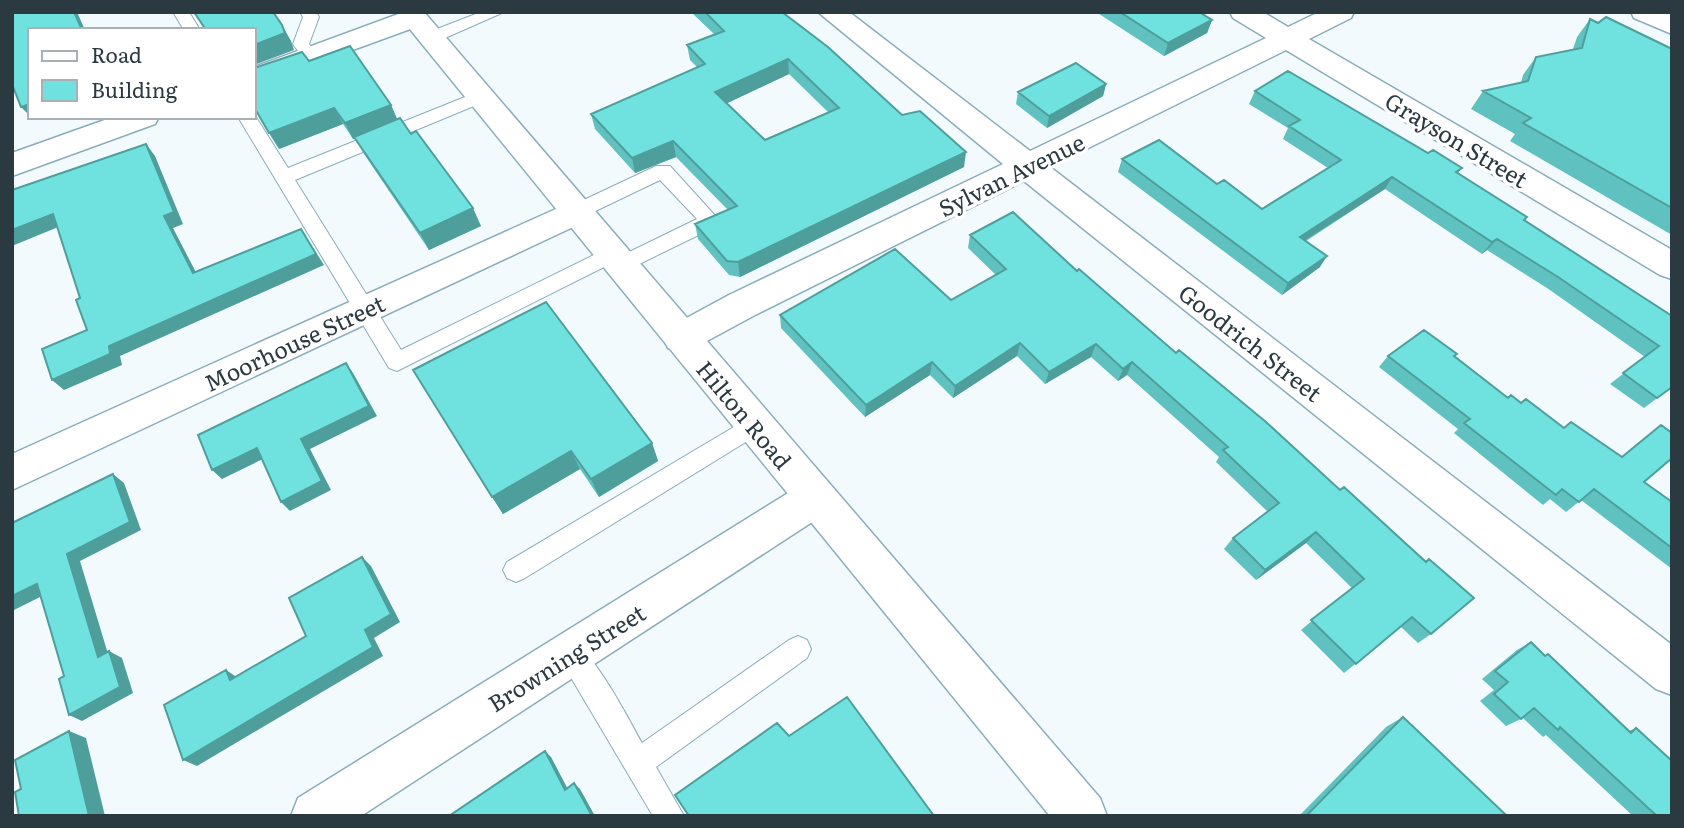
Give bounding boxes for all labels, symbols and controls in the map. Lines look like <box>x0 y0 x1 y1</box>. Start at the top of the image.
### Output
legend <box>28 28 256 119</box>
text: Road <box>91 38 142 69</box>
text: Building <box>91 73 178 104</box>
street label: Grayson Street <box>1379 83 1535 195</box>
street label: Sylvan Avenue <box>932 124 1090 224</box>
street label: Goodrich Street <box>1172 275 1330 409</box>
street label: Moorhouse Street <box>198 285 390 399</box>
street label: Hilton Road <box>689 352 801 476</box>
street label: Browning Street <box>481 594 652 719</box>

